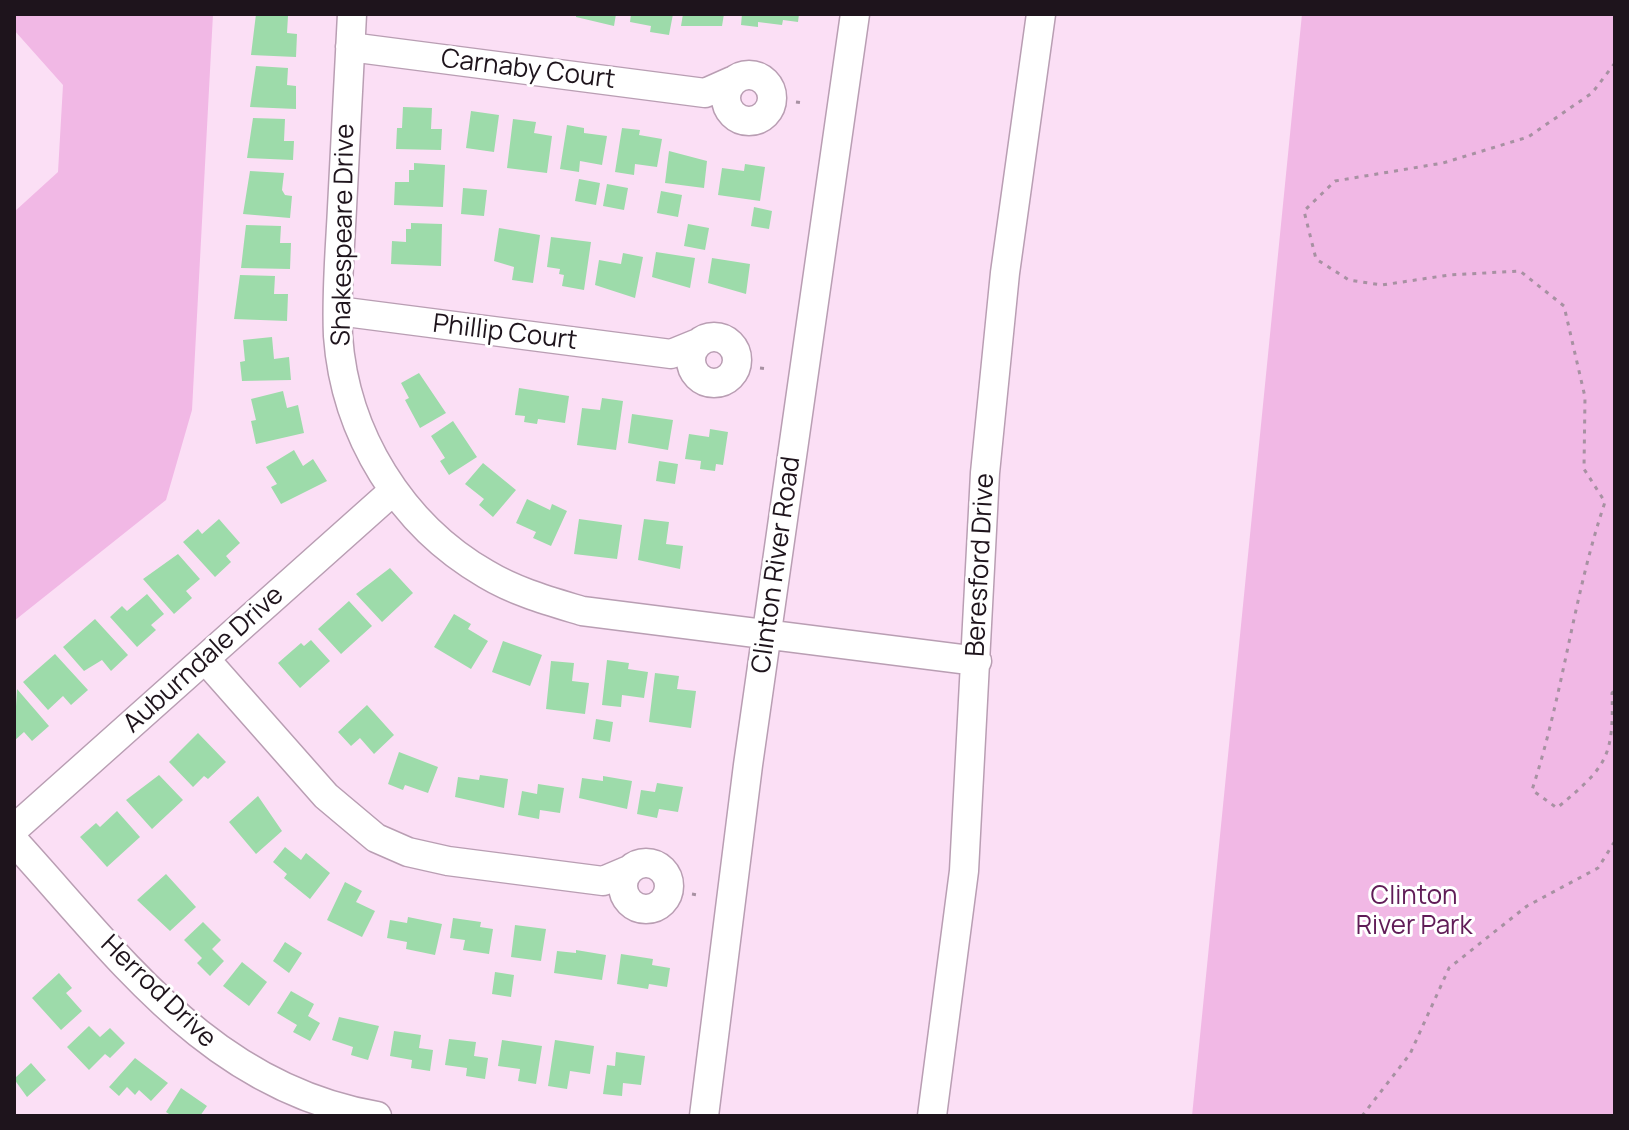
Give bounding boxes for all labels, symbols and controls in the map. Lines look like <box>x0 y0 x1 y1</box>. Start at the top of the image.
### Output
street label: Carnaby Court <box>439 44 617 96</box>
street label: Shakespeare Drive <box>326 124 362 346</box>
street label: Phillip Court <box>431 309 579 357</box>
street label: Clinton River Road <box>746 455 808 675</box>
street label: Beresford Drive <box>961 472 1001 658</box>
street label: Auburndale Drive <box>118 580 290 740</box>
park label: Clinton River Park <box>1356 881 1472 942</box>
street label: Herrod Drive <box>94 929 222 1055</box>

